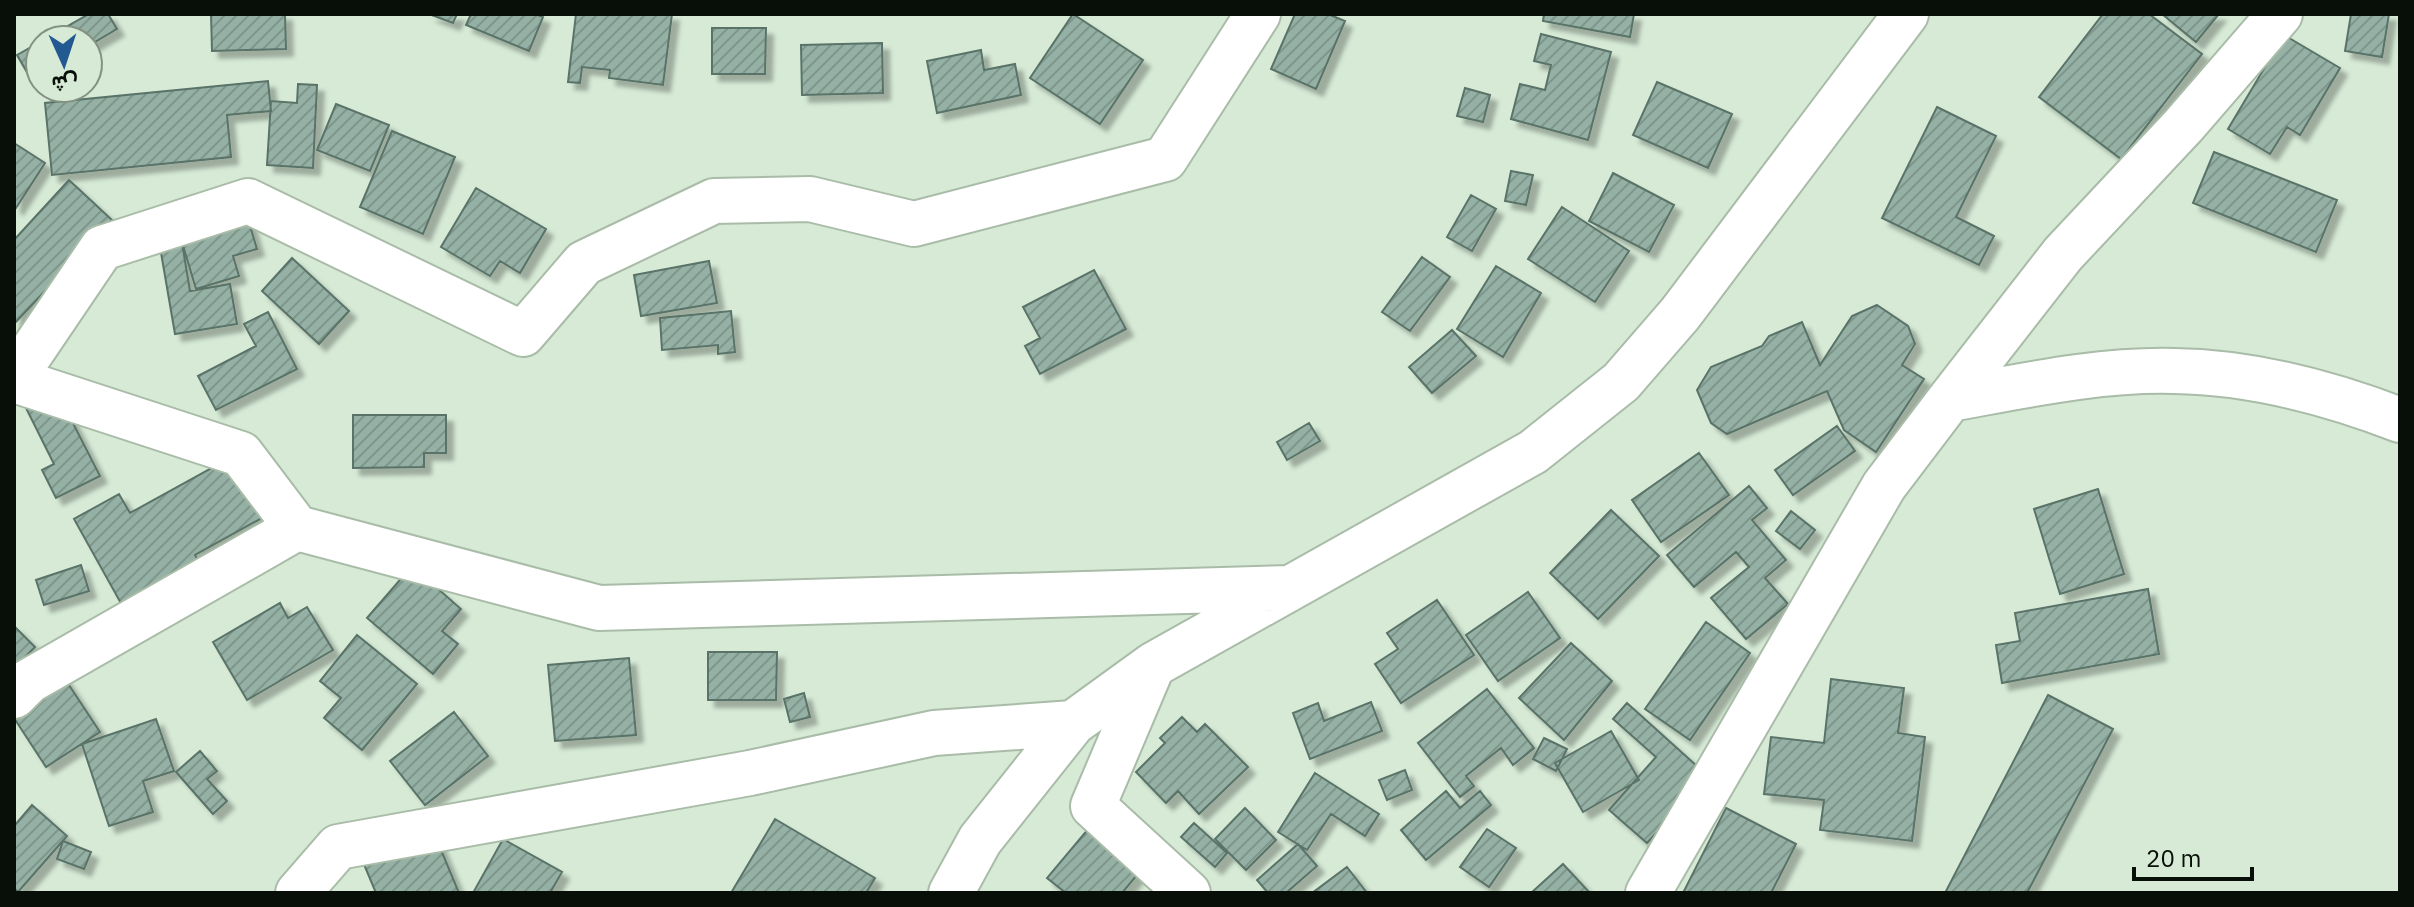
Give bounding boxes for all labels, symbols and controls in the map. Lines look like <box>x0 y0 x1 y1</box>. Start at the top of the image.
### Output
north arrow <box>24 24 104 104</box>
text: ش <box>51 69 79 100</box>
scale bar <box>2134 831 2252 881</box>
text: 20 m <box>2146 842 2201 874</box>

